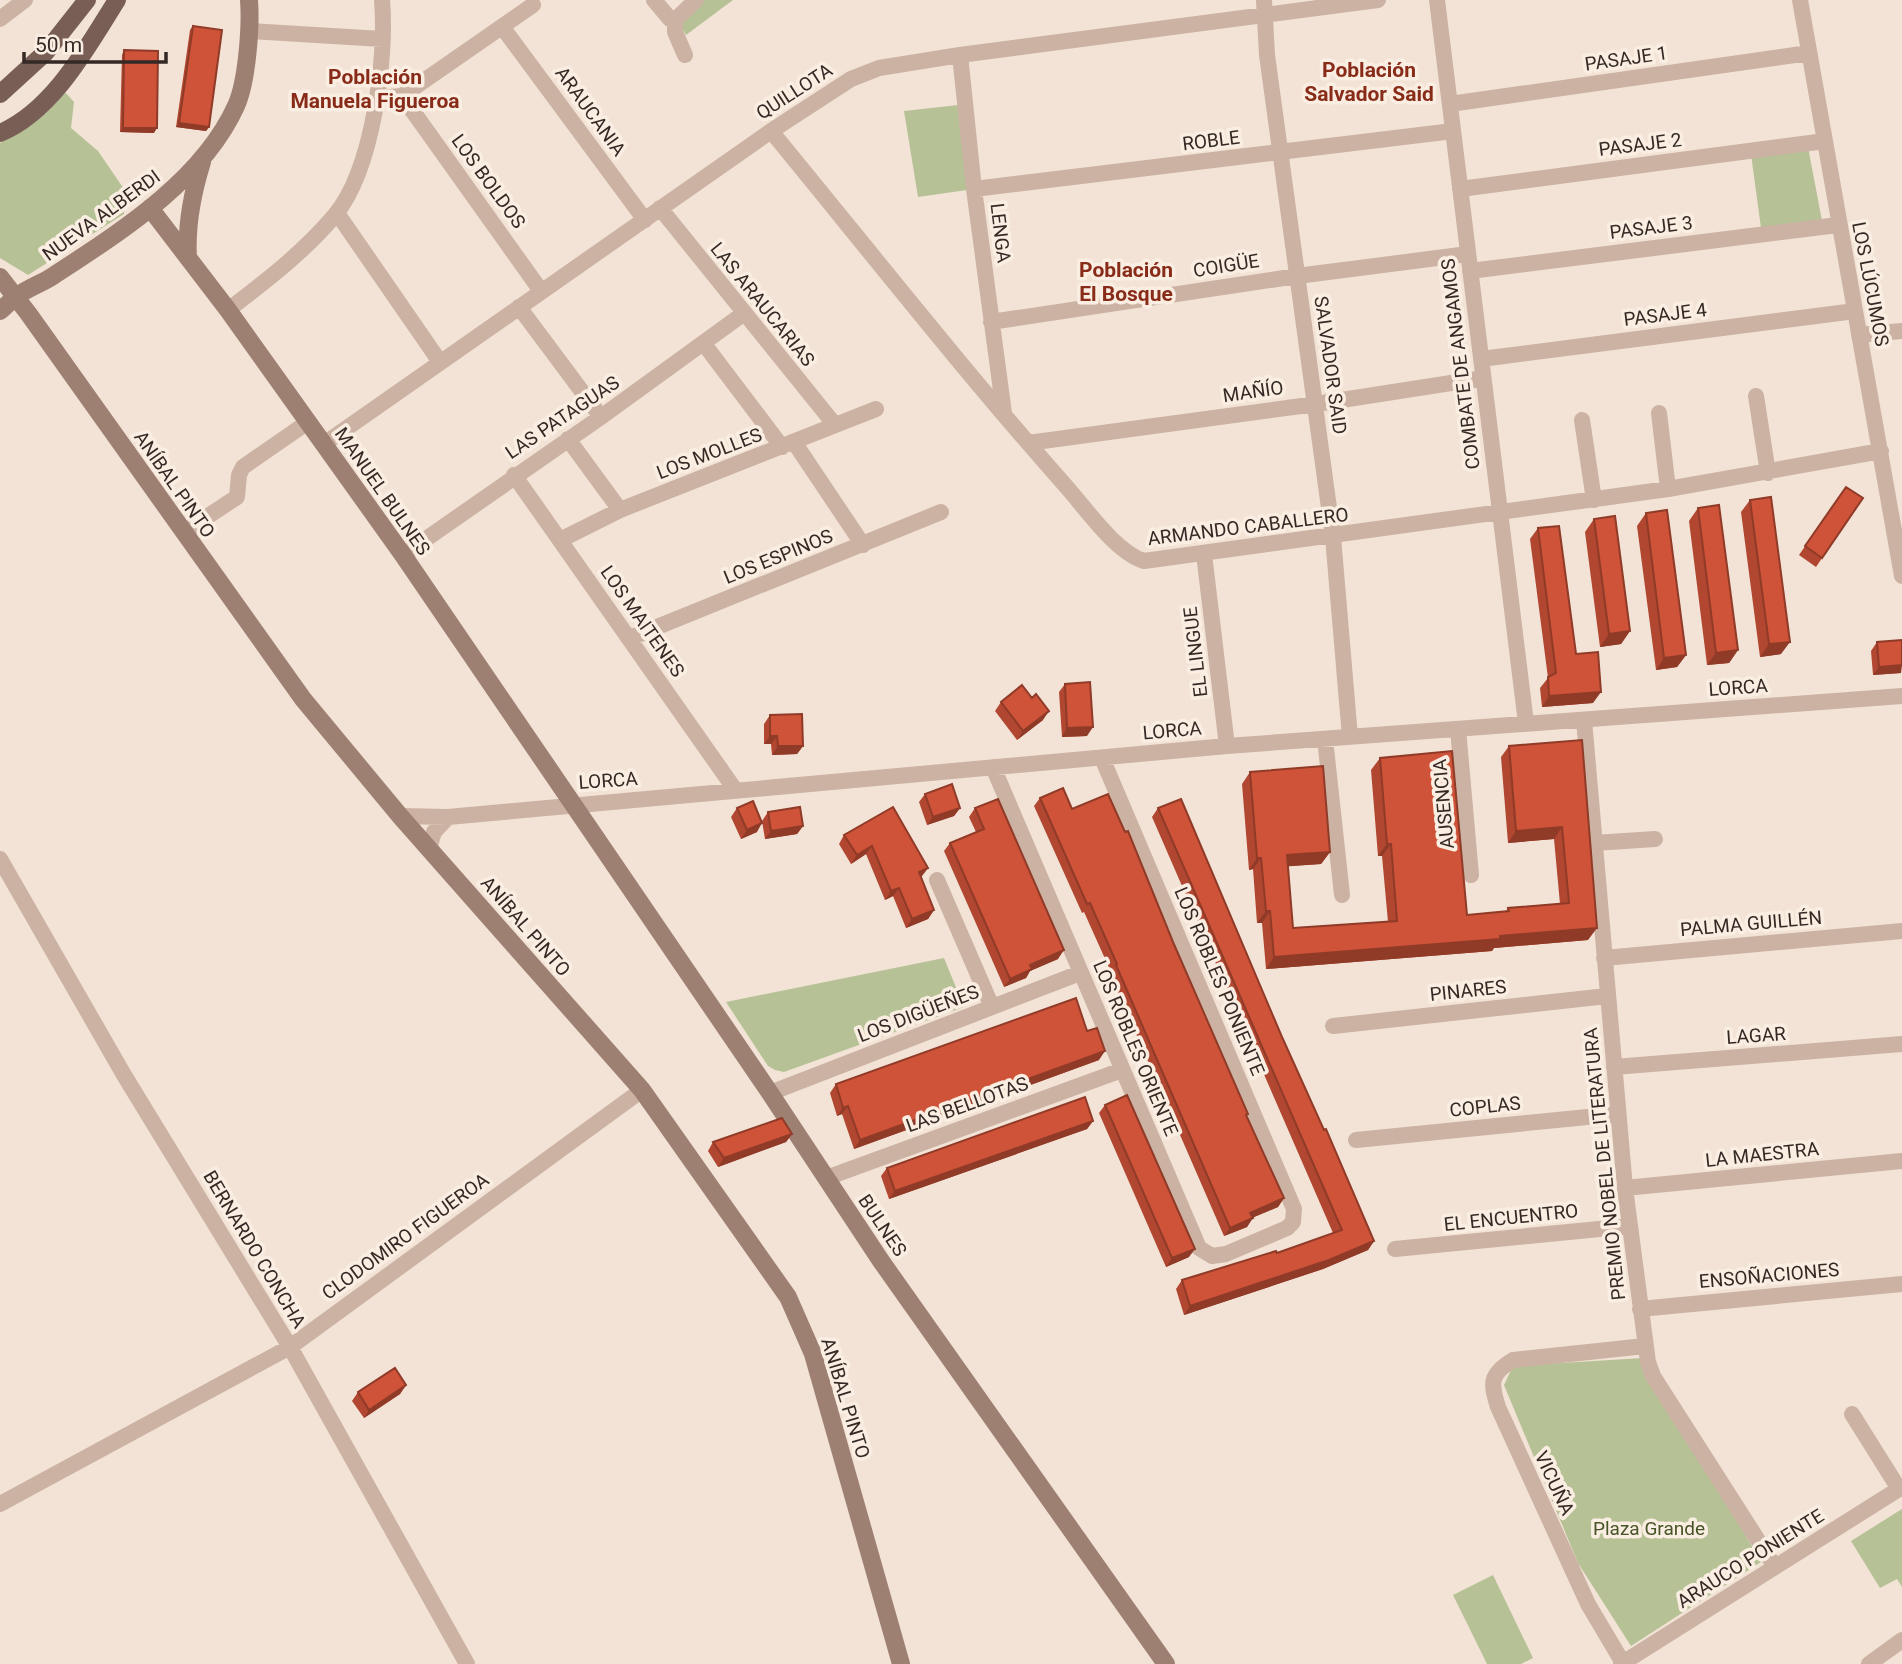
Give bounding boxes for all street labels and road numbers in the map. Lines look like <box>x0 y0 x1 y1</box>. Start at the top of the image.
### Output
street label: PASAJE 1 <box>1583 41 1669 76</box>
street label: QUILLOTA <box>752 58 837 125</box>
street label: ARAUCANIA <box>551 62 631 161</box>
street label: ROBLE <box>1181 126 1241 155</box>
street label: PASAJE 2 <box>1597 128 1683 161</box>
street label: LOS BOLDOS <box>447 130 530 233</box>
street label: NUEVA ALBERDI <box>38 165 165 266</box>
street label: LENGA <box>985 202 1016 265</box>
street label: PASAJE 3 <box>1608 211 1694 244</box>
street label: LOS LÚCUMOS <box>1847 220 1894 348</box>
street label: LAS ARAUCARIAS <box>706 238 820 371</box>
street label: COIGÜE <box>1191 249 1261 282</box>
street label: COMBATE DE ANGAMOS <box>1436 257 1485 471</box>
street label: SALVADOR SAID <box>1309 294 1352 436</box>
street label: PASAJE 4 <box>1622 298 1708 331</box>
street label: LAS PATAGUAS <box>501 371 624 464</box>
street label: MAÑÍO <box>1221 376 1285 407</box>
street label: MANUEL BULNES <box>330 423 435 560</box>
street label: LOS MOLLES <box>653 423 765 484</box>
street label: ANÍBAL PINTO <box>129 427 220 542</box>
street label: ARMANDO CABALLERO <box>1146 503 1350 550</box>
street label: LOS ESPINOS <box>720 524 836 589</box>
street label: LOS MAITENES <box>596 561 689 681</box>
street label: EL LINGUE <box>1179 605 1212 698</box>
street label: LORCA <box>1708 674 1769 701</box>
street label: LORCA <box>1142 716 1203 745</box>
street label: AUSENCIA <box>1428 757 1459 850</box>
street label: LORCA <box>578 767 639 794</box>
street label: ANÍBAL PINTO <box>476 872 575 981</box>
street label: LOS ROBLES PONIENTE <box>1169 884 1270 1079</box>
street label: PALMA GUILLÉN <box>1679 906 1823 941</box>
street label: LOS ROBLES ORIENTE <box>1088 957 1183 1140</box>
street label: PINARES <box>1429 975 1508 1006</box>
street label: LOS DIGÜEÑES <box>854 980 982 1047</box>
street label: LAGAR <box>1725 1022 1787 1049</box>
street label: PREMIO NOBEL DE LITERATURA <box>1579 1026 1630 1301</box>
street label: LAS BELLOTAS <box>903 1072 1031 1137</box>
street label: COPLAS <box>1448 1091 1522 1122</box>
street label: LA MAESTRA <box>1704 1137 1821 1172</box>
street label: BERNARDO CONCHA <box>198 1166 311 1333</box>
street label: CLODOMIRO FIGUEROA <box>317 1168 494 1305</box>
street label: BULNES <box>853 1190 912 1261</box>
street label: EL ENCUENTRO <box>1443 1199 1579 1236</box>
street label: ENSOÑACIONES <box>1698 1258 1840 1293</box>
street label: ANÍBAL PINTO <box>816 1335 875 1461</box>
street label: VICUÑA <box>1530 1448 1580 1519</box>
street label: ARAUCO PONIENTE <box>1673 1504 1828 1613</box>

